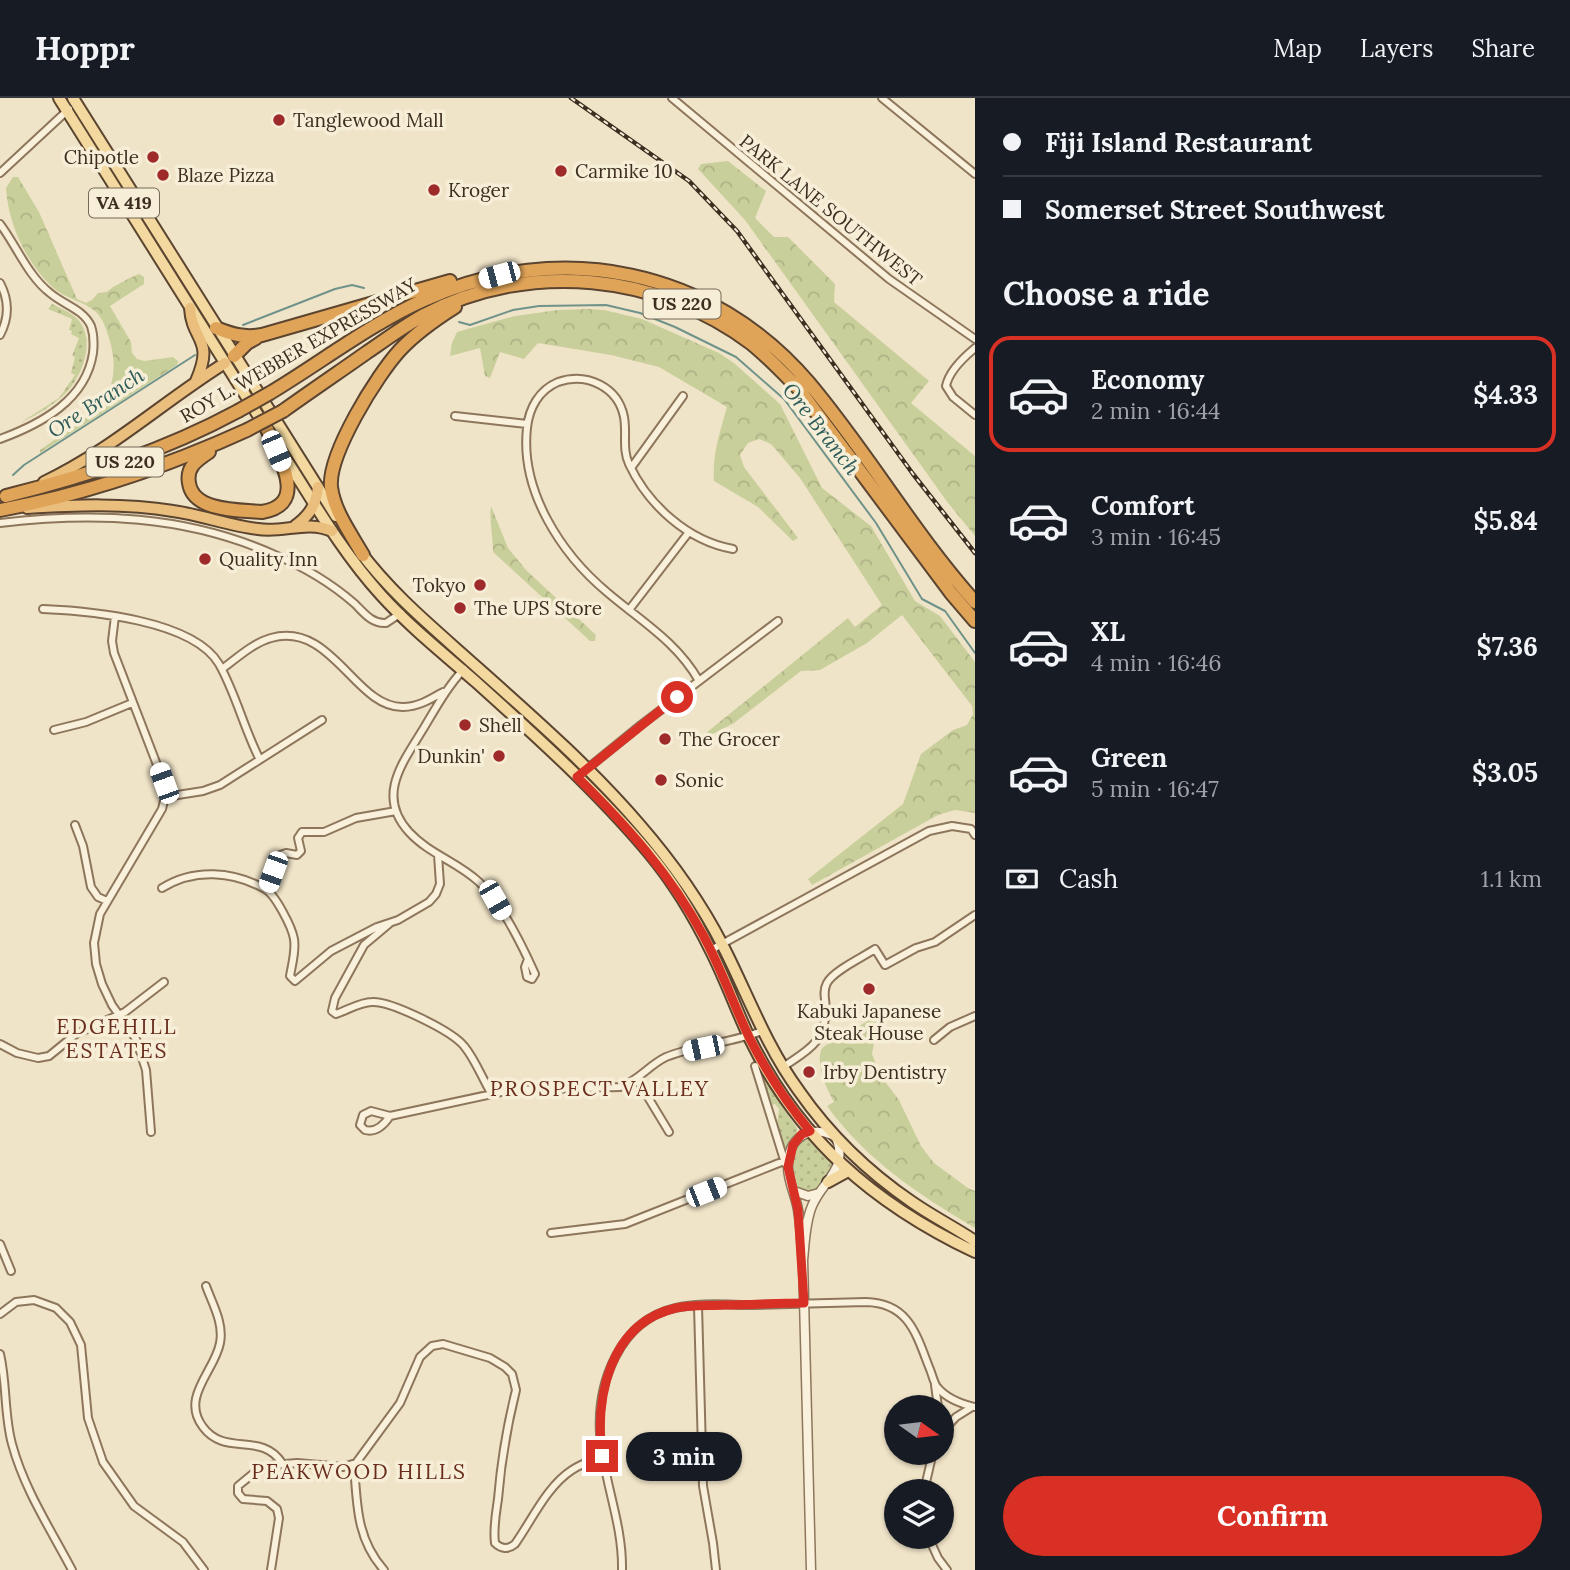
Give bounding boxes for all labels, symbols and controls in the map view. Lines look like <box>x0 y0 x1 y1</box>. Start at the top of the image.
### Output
text: Hoppr <box>35 27 135 69</box>
text: Map <box>1273 33 1322 64</box>
text: Layers <box>1360 33 1433 64</box>
text: Share <box>1471 33 1535 64</box>
place label: Tanglewood Mall <box>293 108 444 132</box>
marker: Tanglewood Mall <box>271 112 287 128</box>
text: Fiji Island Restaurant <box>1045 126 1312 159</box>
street label: PARK LANE SOUTHWEST <box>735 129 927 291</box>
place label: Chipotle <box>64 145 139 169</box>
marker: Chipotle <box>145 149 161 165</box>
place label: Carmike 10 <box>575 159 673 183</box>
place label: Blaze Pizza <box>177 163 275 187</box>
marker: Carmike 10 <box>553 163 569 179</box>
marker: Blaze Pizza <box>155 167 171 183</box>
place label: Kroger <box>448 178 510 202</box>
marker: Kroger <box>426 182 442 198</box>
road number: VA 419 <box>89 188 159 218</box>
text: Somerset Street Southwest <box>1045 193 1385 226</box>
car <box>476 259 523 291</box>
street label: ROY L. WEBBER EXPRESSWAY <box>175 272 421 428</box>
text: Choose a ride <box>1003 273 1210 314</box>
road number: US 220 <box>644 289 720 318</box>
water label: Ore Branch <box>42 361 149 444</box>
icon: car <box>1007 363 1070 426</box>
text: Economy <box>1091 363 1204 396</box>
water label: Ore Branch <box>777 377 866 480</box>
text: $4.33 <box>1473 378 1538 411</box>
text: 2 min · 16:44 <box>1091 396 1221 425</box>
car <box>259 428 294 474</box>
road number: US 220 <box>86 448 164 476</box>
icon: car <box>1007 489 1070 552</box>
text: Comfort <box>1091 489 1195 522</box>
text: $5.84 <box>1474 504 1538 537</box>
text: 3 min · 16:45 <box>1091 522 1221 551</box>
place label: Quality Inn <box>219 547 318 571</box>
marker: Quality Inn <box>197 551 213 567</box>
place label: Tokyo <box>412 573 466 597</box>
marker: Tokyo <box>472 577 488 593</box>
place label: The UPS Store <box>474 596 602 620</box>
marker: The UPS Store <box>452 600 468 616</box>
icon: car <box>1007 615 1070 678</box>
text: XL <box>1091 615 1125 648</box>
text: $7.36 <box>1477 630 1538 663</box>
text: 4 min · 16:46 <box>1091 648 1222 677</box>
route start <box>661 681 693 713</box>
place label: Shell <box>479 713 522 737</box>
marker: Shell <box>457 717 473 733</box>
place label: The Grocer <box>679 727 781 751</box>
marker: The Grocer <box>657 731 673 747</box>
icon: car <box>1007 741 1070 804</box>
text: Green <box>1091 741 1167 774</box>
place label: Dunkin' <box>417 744 485 768</box>
marker: Dunkin' <box>491 748 507 764</box>
text: $3.05 <box>1472 756 1538 789</box>
car <box>147 760 182 806</box>
place label: Sonic <box>675 768 724 792</box>
marker: Sonic <box>653 772 669 788</box>
text: 5 min · 16:47 <box>1091 774 1219 803</box>
car <box>256 849 291 895</box>
icon: cash <box>1003 860 1041 898</box>
text: Cash <box>1059 862 1118 895</box>
text: 1.1 km <box>1481 864 1542 893</box>
car <box>476 877 515 923</box>
marker: Kabuki Japanese Steak House <box>861 981 877 997</box>
place label: Kabuki Japanese Steak House <box>797 999 941 1045</box>
district label: EDGEHILL ESTATES <box>56 1013 178 1064</box>
car <box>681 1033 726 1063</box>
place label: Irby Dentistry <box>823 1060 947 1084</box>
marker: Irby Dentistry <box>801 1064 817 1080</box>
district label: PROSPECT VALLEY <box>490 1075 710 1102</box>
car <box>683 1174 730 1210</box>
north arrow <box>884 1395 954 1465</box>
map controls <box>884 1395 954 1549</box>
callout: 3 min <box>626 1432 742 1480</box>
route end <box>586 1440 618 1472</box>
text: 3 min <box>653 1442 715 1471</box>
district label: PEAKWOOD HILLS <box>251 1458 467 1485</box>
button: Confirm <box>1003 1476 1542 1556</box>
button: layers <box>884 1479 954 1549</box>

